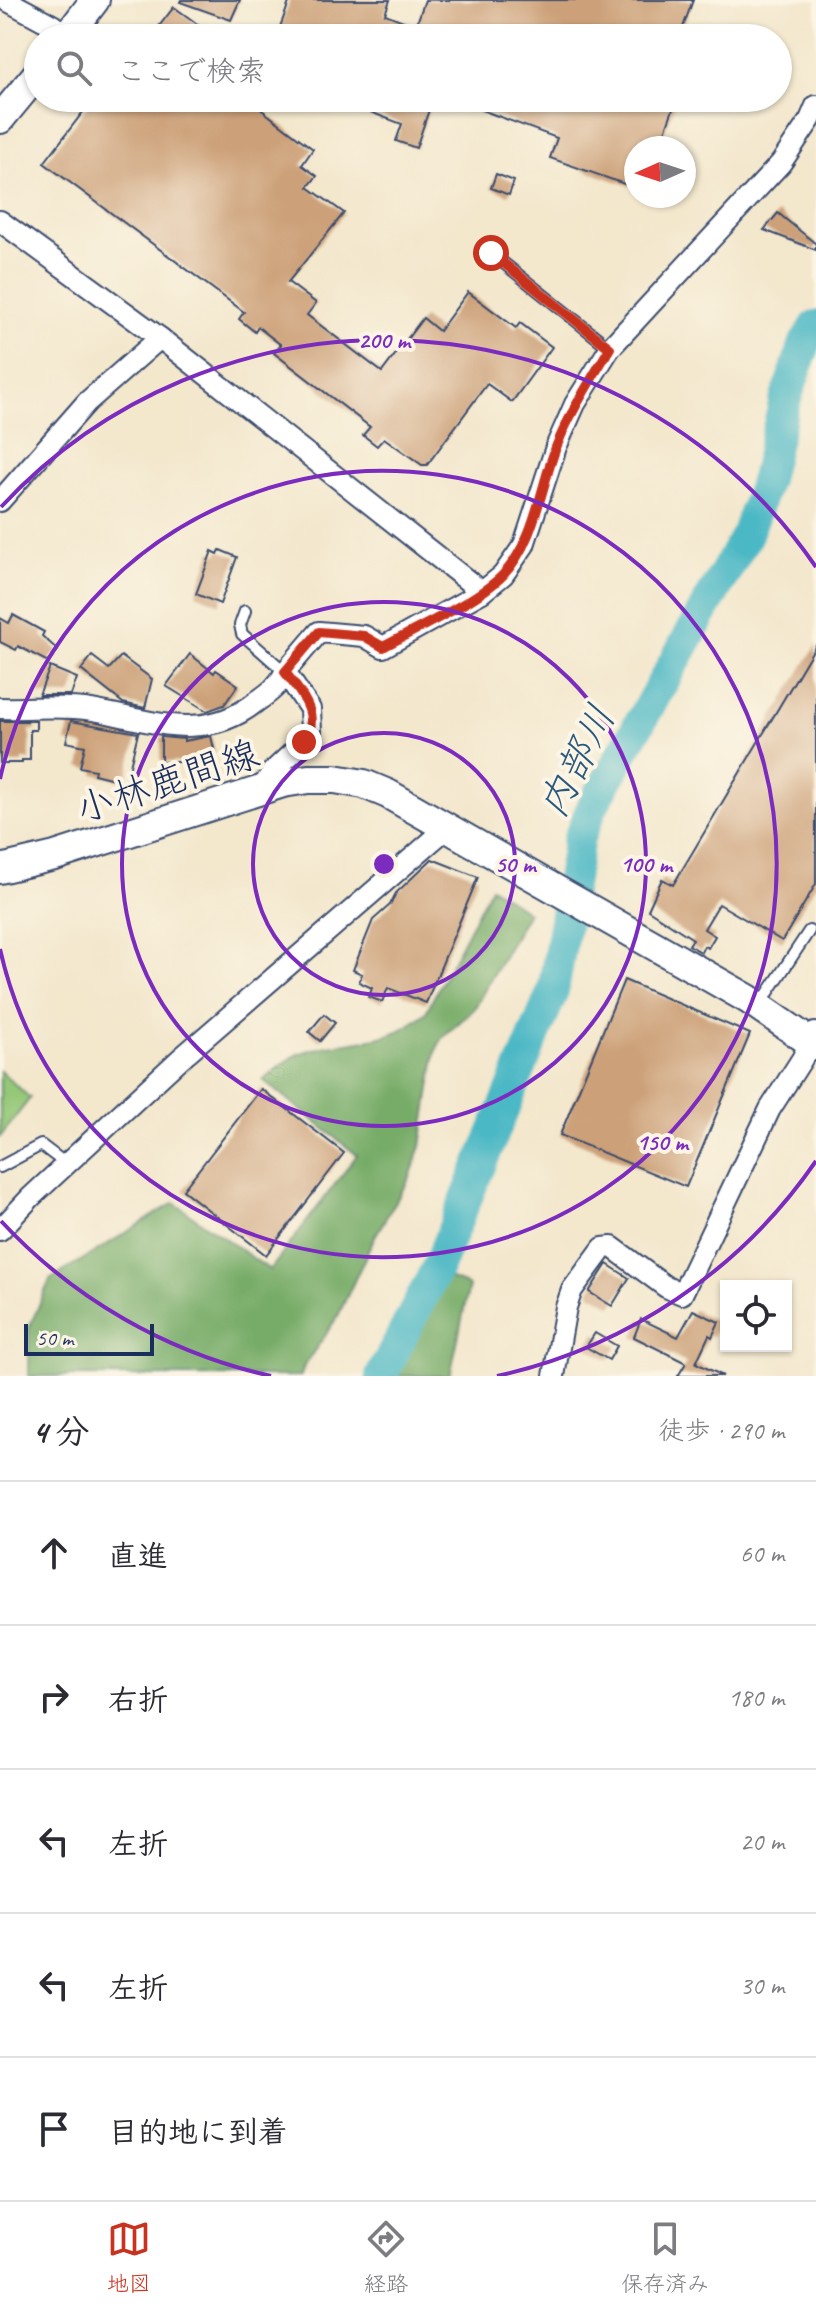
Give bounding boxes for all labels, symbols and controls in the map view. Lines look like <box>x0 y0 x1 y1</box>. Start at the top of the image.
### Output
search box <box>24 24 792 112</box>
icon: search <box>52 46 96 90</box>
text: ここで検索 <box>116 52 266 90</box>
north arrow <box>624 136 696 208</box>
route start <box>473 235 509 271</box>
text: 200 m <box>358 325 412 355</box>
water label: 内部川 <box>527 697 626 826</box>
route end <box>286 724 322 760</box>
street label: 小林鹿間線 <box>70 730 265 833</box>
text: 50 m <box>495 849 538 879</box>
text: 100 m <box>620 849 674 879</box>
centre of rings <box>370 850 398 878</box>
text: 150 m <box>636 1127 690 1157</box>
map controls <box>720 1280 792 1352</box>
button: locate <box>720 1280 792 1352</box>
scale bar <box>24 1320 154 1356</box>
text: 50 m <box>36 1324 73 1352</box>
text: 4 分 <box>32 1410 90 1453</box>
text: 徒歩 · 290 m <box>659 1414 784 1447</box>
icon: ahead <box>32 1531 76 1575</box>
text: 直進 <box>108 1537 168 1575</box>
text: 60 m <box>740 1537 784 1570</box>
icon: right <box>32 1675 76 1719</box>
text: 右折 <box>108 1681 168 1719</box>
text: 180 m <box>728 1681 784 1714</box>
icon: left <box>32 1819 76 1863</box>
text: 左折 <box>108 1825 168 1863</box>
text: 20 m <box>740 1825 784 1858</box>
icon: left <box>32 1963 76 2007</box>
text: 左折 <box>108 1969 168 2007</box>
text: 30 m <box>740 1969 784 2002</box>
icon: arrive <box>32 2107 76 2151</box>
text: 目的地に到着 <box>108 2113 288 2151</box>
tab: 地図 <box>107 2217 151 2298</box>
tab: 経路 <box>364 2217 408 2298</box>
tab: 保存済み <box>621 2217 709 2298</box>

